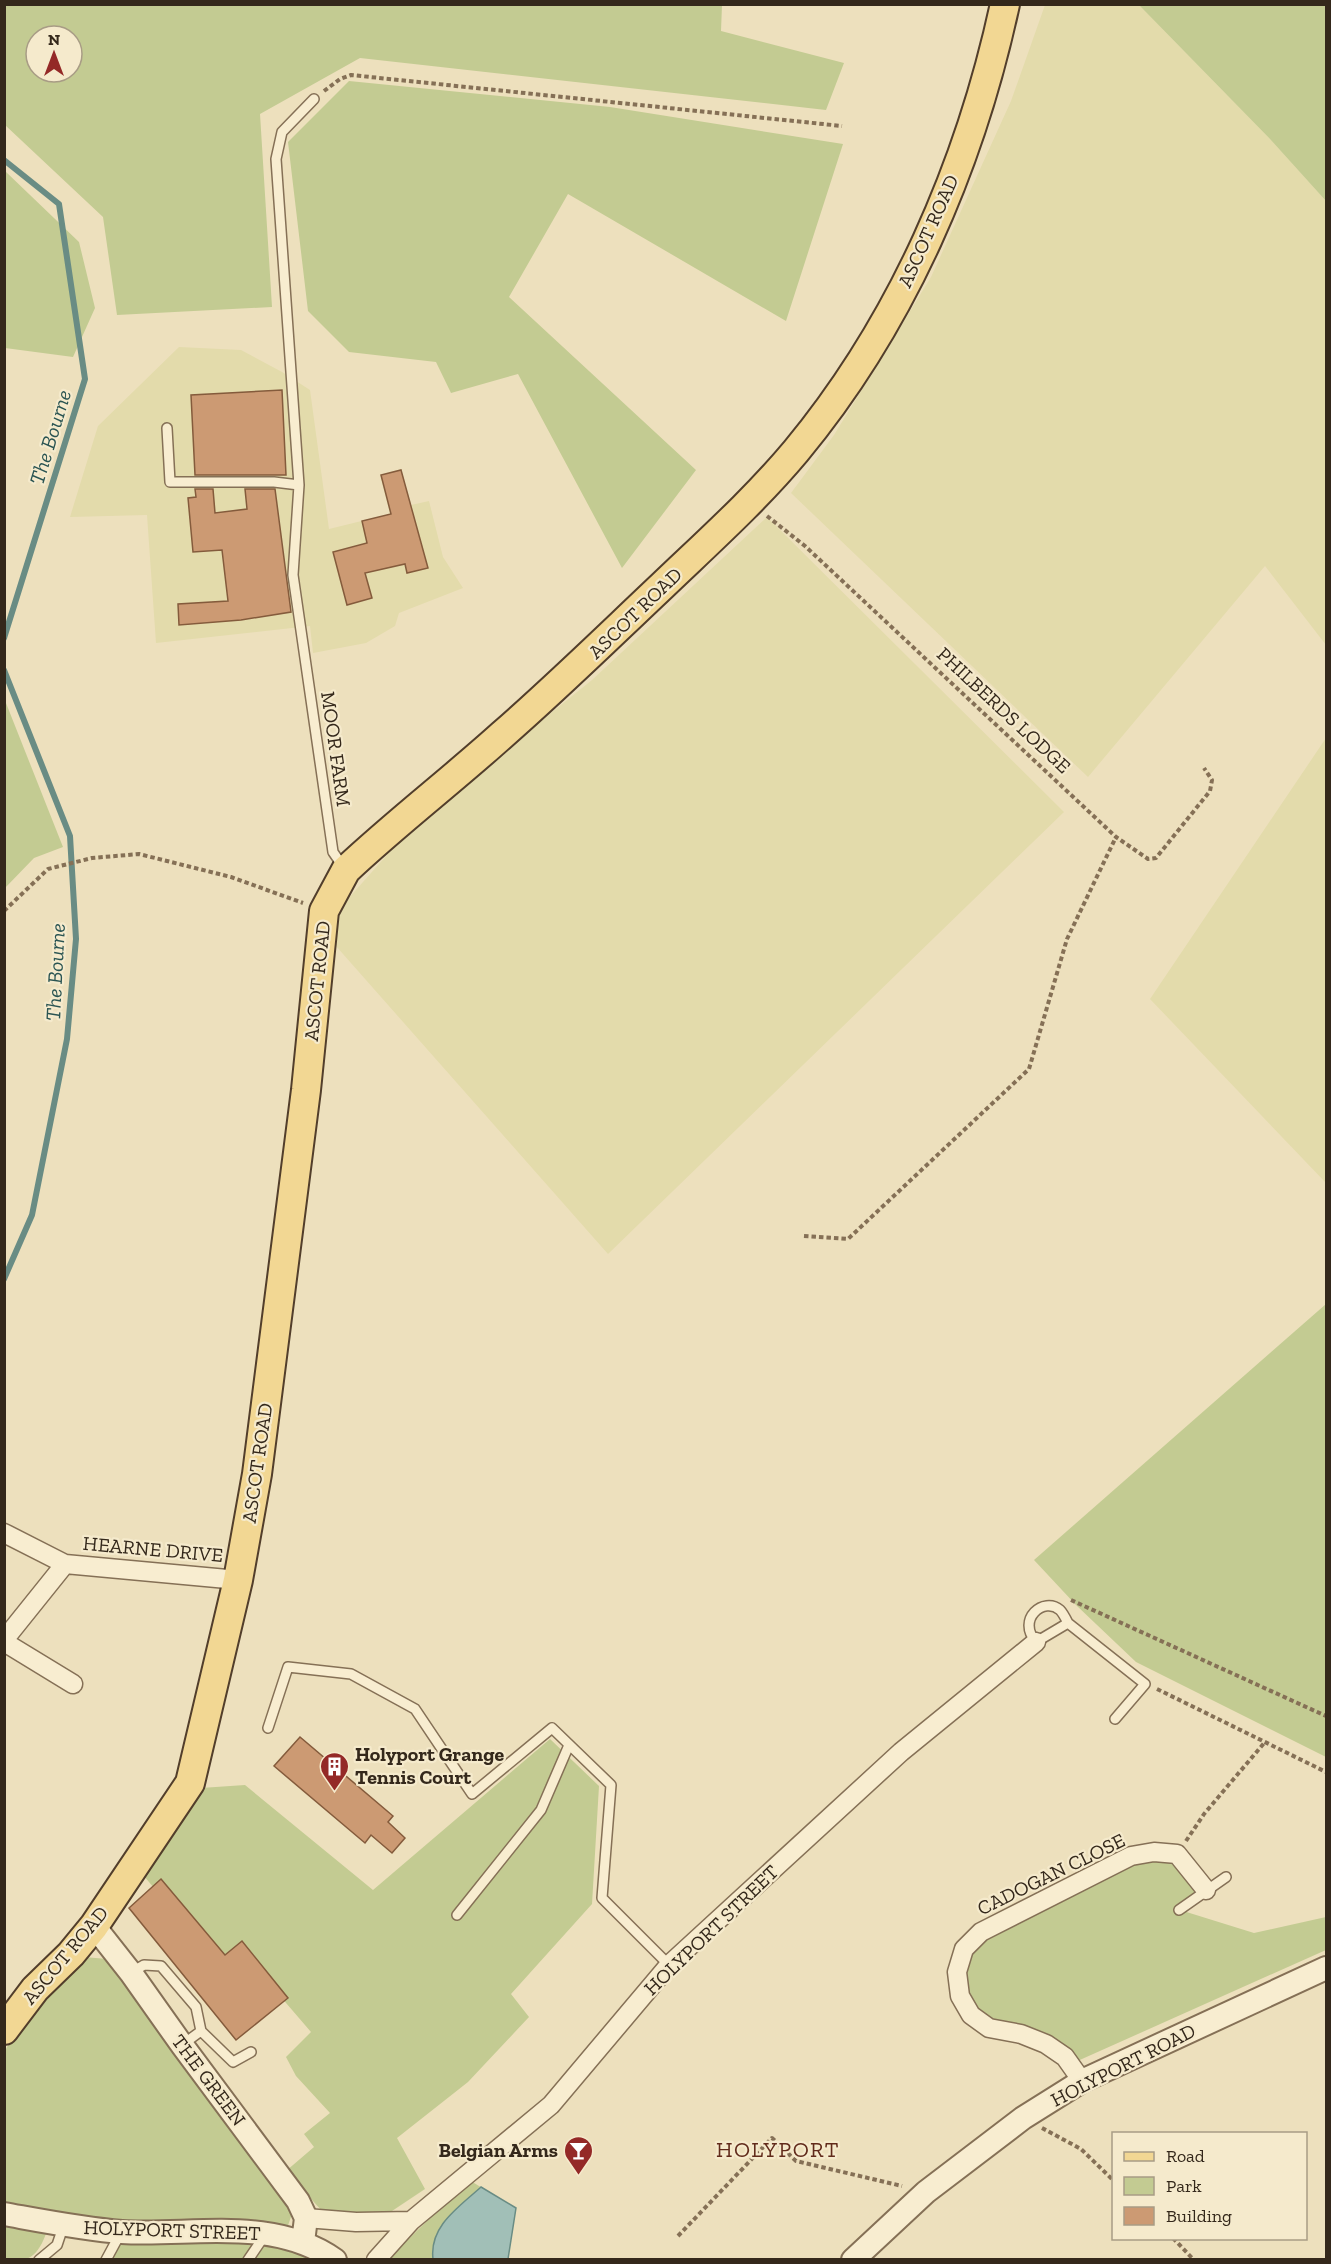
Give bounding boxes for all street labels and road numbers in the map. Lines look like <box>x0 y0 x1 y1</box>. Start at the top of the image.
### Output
street label: ASCOT ROAD <box>892 171 964 291</box>
street label: ASCOT ROAD <box>583 562 687 664</box>
street label: PHILBERDS LODGE <box>932 642 1076 778</box>
street label: MOOR FARM <box>316 690 356 808</box>
street label: ASCOT ROAD <box>299 920 335 1042</box>
street label: ASCOT ROAD <box>237 1401 277 1525</box>
street label: HEARNE DRIVE <box>82 1531 224 1567</box>
street label: CADOGAN CLOSE <box>973 1828 1129 1920</box>
street label: HOLYPORT STREET <box>639 1860 783 2000</box>
street label: ASCOT ROAD <box>17 1901 113 2009</box>
street label: HOLYPORT ROAD <box>1047 2018 1199 2112</box>
street label: THE GREEN <box>167 2030 251 2131</box>
street label: HOLYPORT STREET <box>83 2215 261 2245</box>

